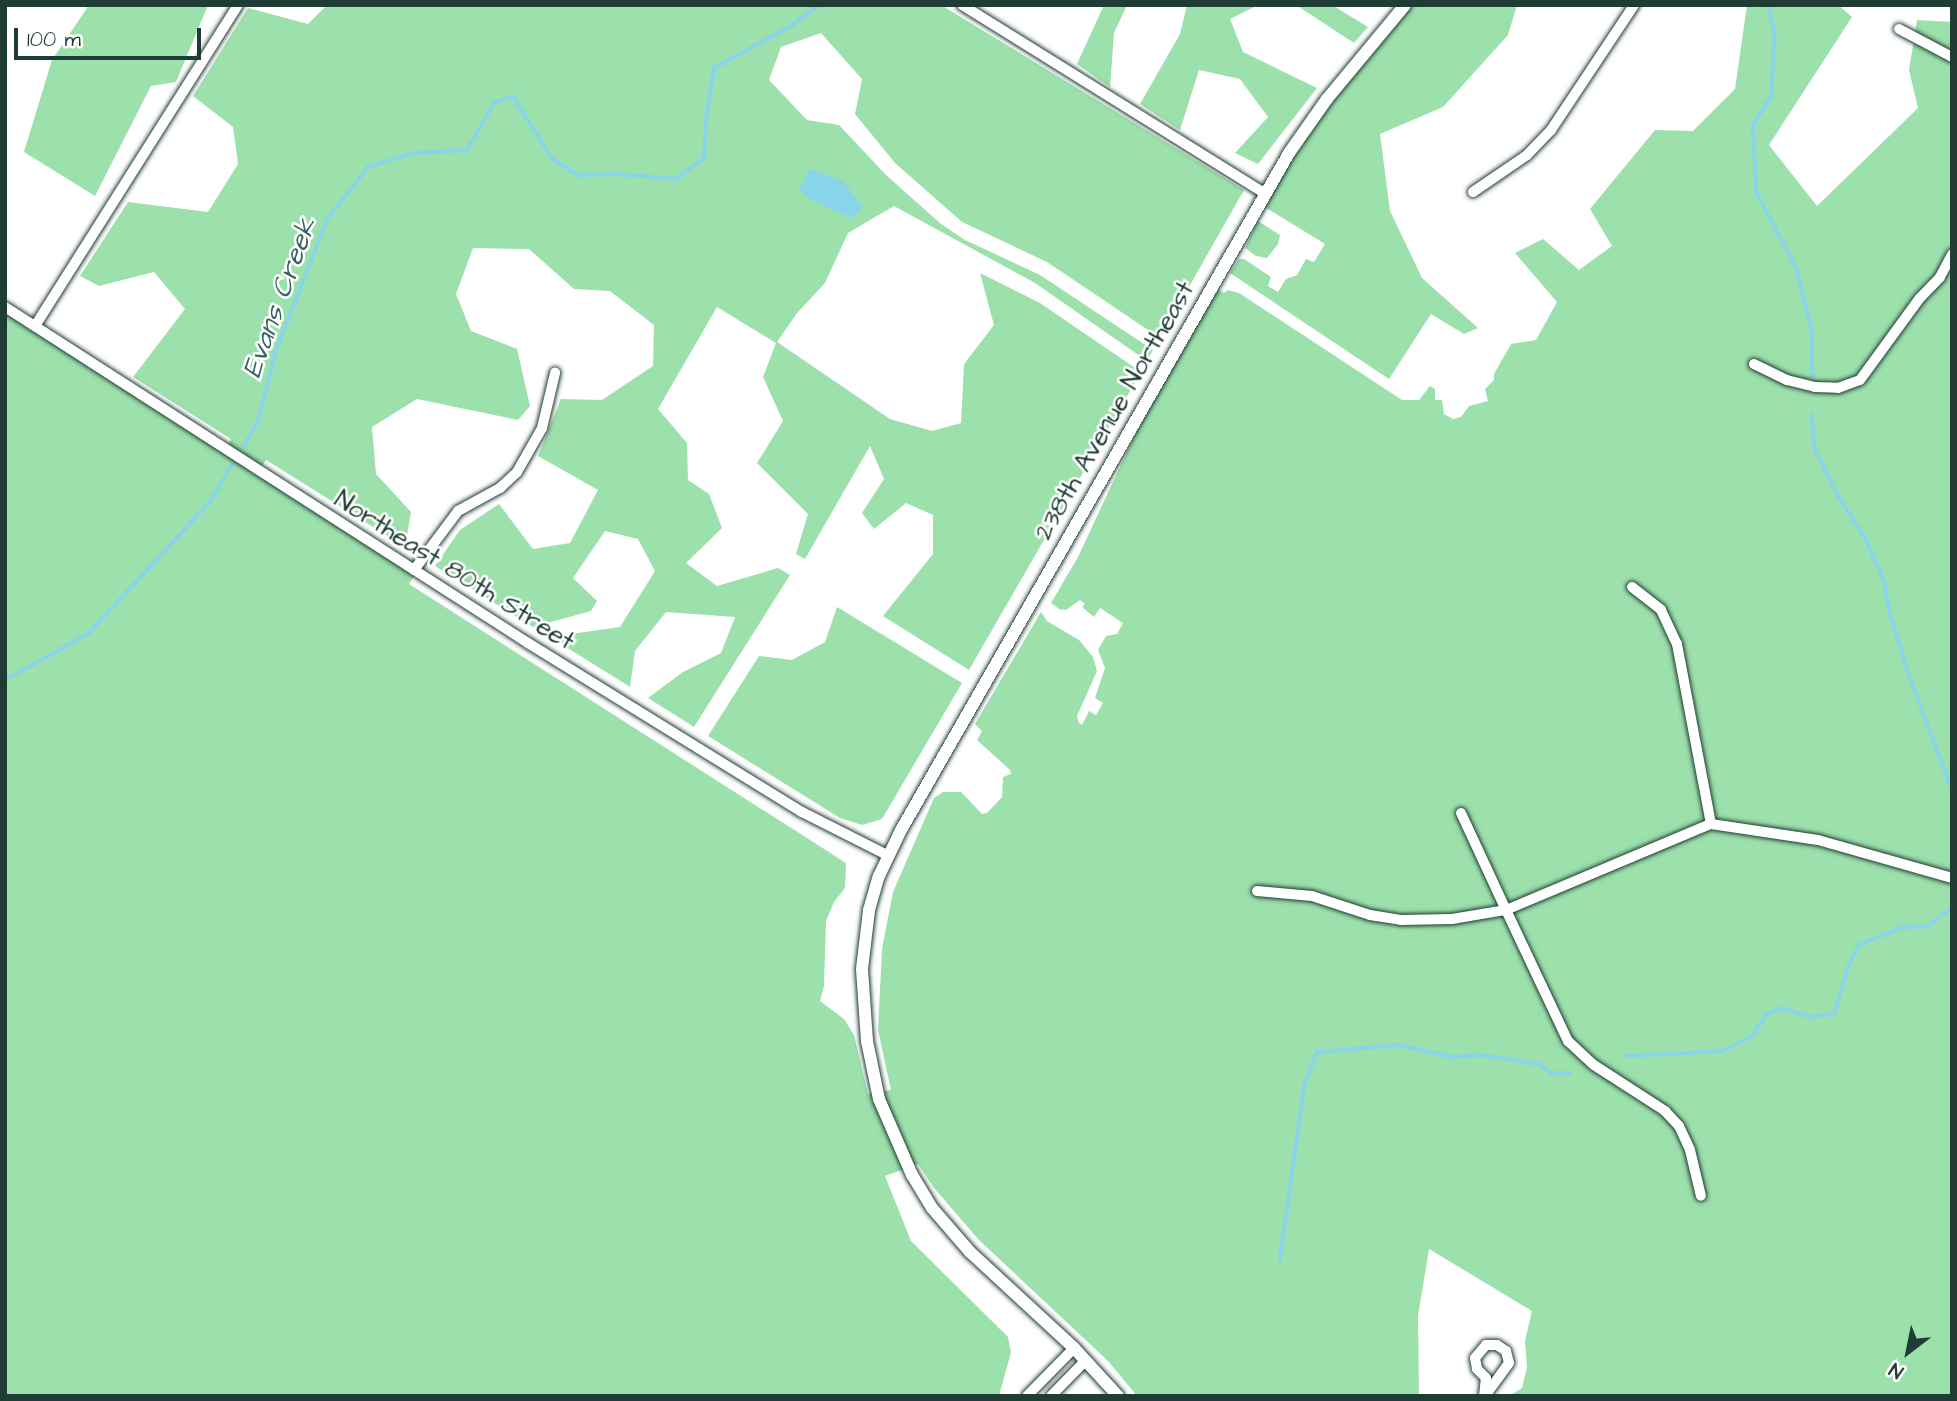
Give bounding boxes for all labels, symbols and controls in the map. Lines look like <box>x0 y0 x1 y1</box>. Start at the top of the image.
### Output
scale bar <box>18 14 205 58</box>
text: 100 m <box>27 25 81 54</box>
water label: Evans Creek <box>236 214 324 382</box>
street label: 238th Avenue Northeast <box>1028 276 1202 546</box>
street label: Northeast 80th Street <box>328 484 580 658</box>
north arrow <box>1873 1317 1943 1387</box>
text: N <box>1884 1356 1909 1385</box>

